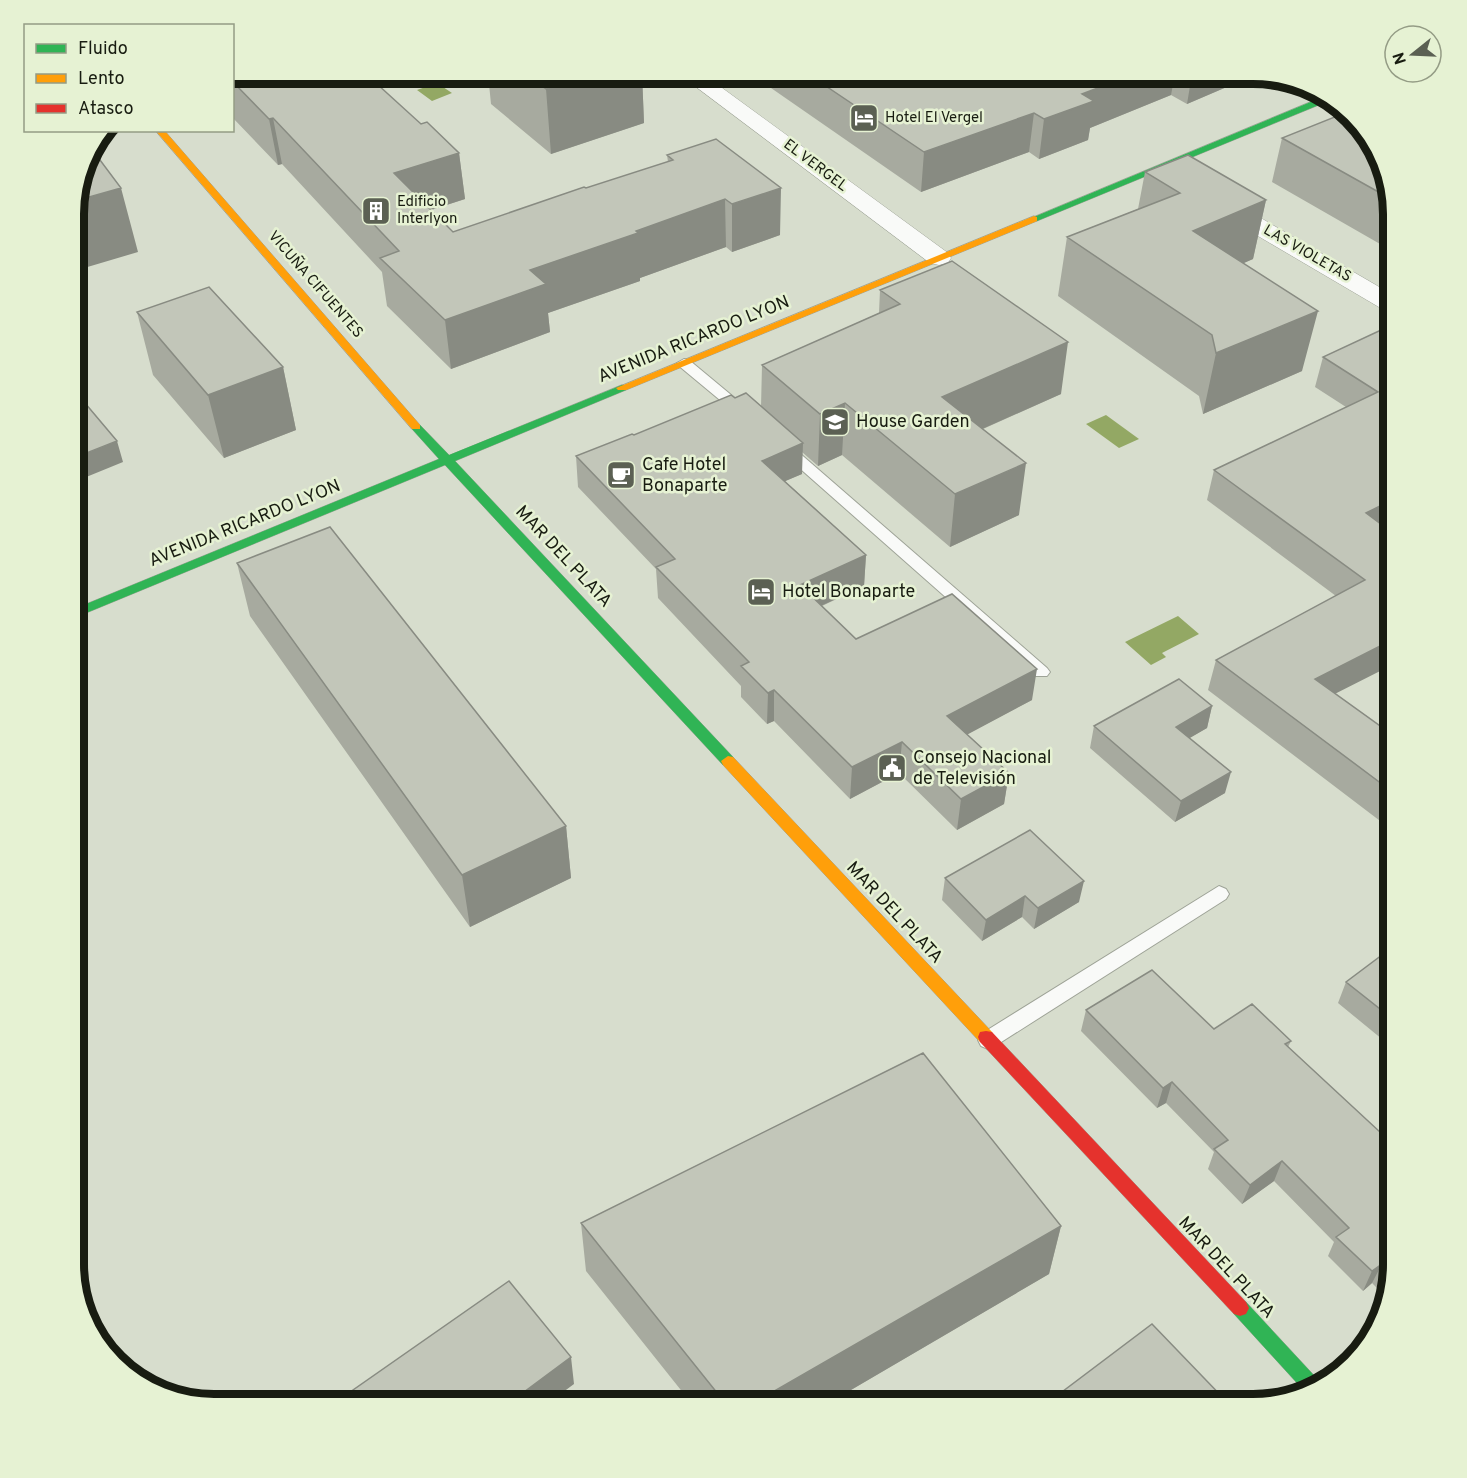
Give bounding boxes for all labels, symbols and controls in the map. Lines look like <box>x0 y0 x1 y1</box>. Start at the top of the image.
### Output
legend <box>24 24 234 132</box>
north arrow <box>1383 24 1443 84</box>
text: Fluido <box>78 38 128 61</box>
text: N <box>1389 49 1412 67</box>
text: Lento <box>78 68 124 91</box>
text: Atasco <box>78 98 134 121</box>
hotel icon: Hotel El Vergel <box>848 102 880 134</box>
place label: Hotel El Vergel <box>885 109 983 128</box>
street label: EL VERGEL <box>779 136 851 196</box>
place label: Edificio Interlyon <box>397 193 457 229</box>
building icon: Edificio Interlyon <box>360 195 392 227</box>
street label: LAS VIOLETAS <box>1260 221 1354 287</box>
street label: VICUÑA CIFUENTES <box>263 227 368 343</box>
street label: AVENIDA RICARDO LYON <box>595 291 793 389</box>
school or university icon: House Garden <box>819 406 851 438</box>
place label: House Garden <box>856 411 970 434</box>
place label: Cafe Hotel Bonaparte <box>642 454 728 498</box>
cafe icon: Cafe Hotel Bonaparte <box>605 459 637 491</box>
street label: AVENIDA RICARDO LYON <box>146 475 344 573</box>
street label: MAR DEL PLATA <box>510 501 616 613</box>
hotel icon: Hotel Bonaparte <box>745 576 777 608</box>
place label: Hotel Bonaparte <box>782 581 915 604</box>
place label: Consejo Nacional de Televisión <box>913 747 1052 791</box>
public building icon: Consejo Nacional de Televisión <box>876 752 908 784</box>
street label: MAR DEL PLATA <box>841 857 947 969</box>
street label: MAR DEL PLATA <box>1173 1212 1279 1324</box>

